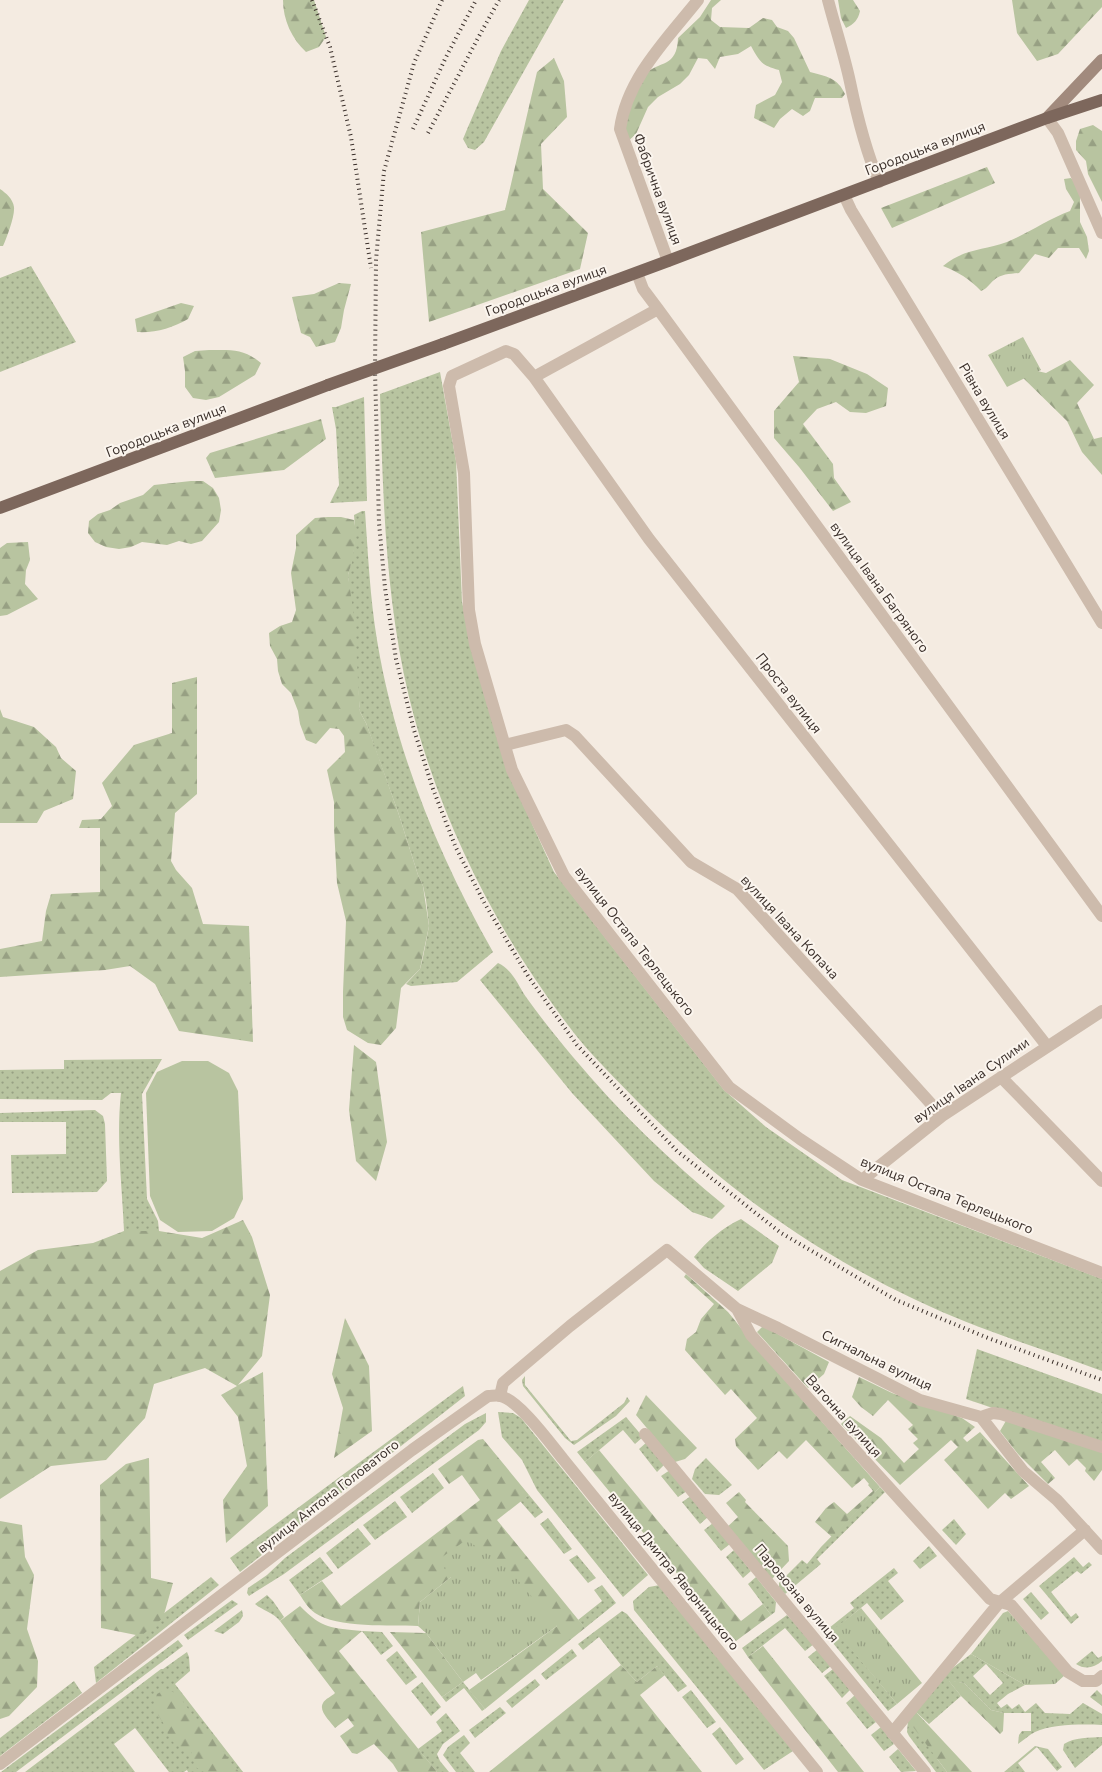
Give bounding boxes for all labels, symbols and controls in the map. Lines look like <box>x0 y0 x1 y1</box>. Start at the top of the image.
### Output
street label: Городоцька вулиця <box>862 117 988 180</box>
street label: Фабрична вулиця <box>628 131 687 248</box>
street label: Городоцька вулиця <box>483 260 609 321</box>
street label: Рівна вулиця <box>954 360 1015 443</box>
street label: Городоцька вулиця <box>103 399 229 462</box>
street label: вулиця Івана Багряного <box>826 518 934 657</box>
street label: Проста вулиця <box>751 649 826 738</box>
street label: вулиця Остапа Терлецького <box>570 863 699 1020</box>
street label: вулиця Івана Копача <box>736 871 843 984</box>
street label: вулиця Івана Сулими <box>909 1033 1033 1128</box>
street label: вулиця Остапа Терлецького <box>858 1152 1036 1239</box>
street label: Сигнальна вулиця <box>818 1325 935 1396</box>
street label: Вагонна вулиця <box>801 1371 886 1462</box>
street label: вулиця Антона Головатого <box>253 1435 403 1558</box>
street label: вулиця Дмитра Яворницького <box>604 1488 744 1655</box>
street label: Паровозна вулиця <box>750 1540 843 1647</box>

